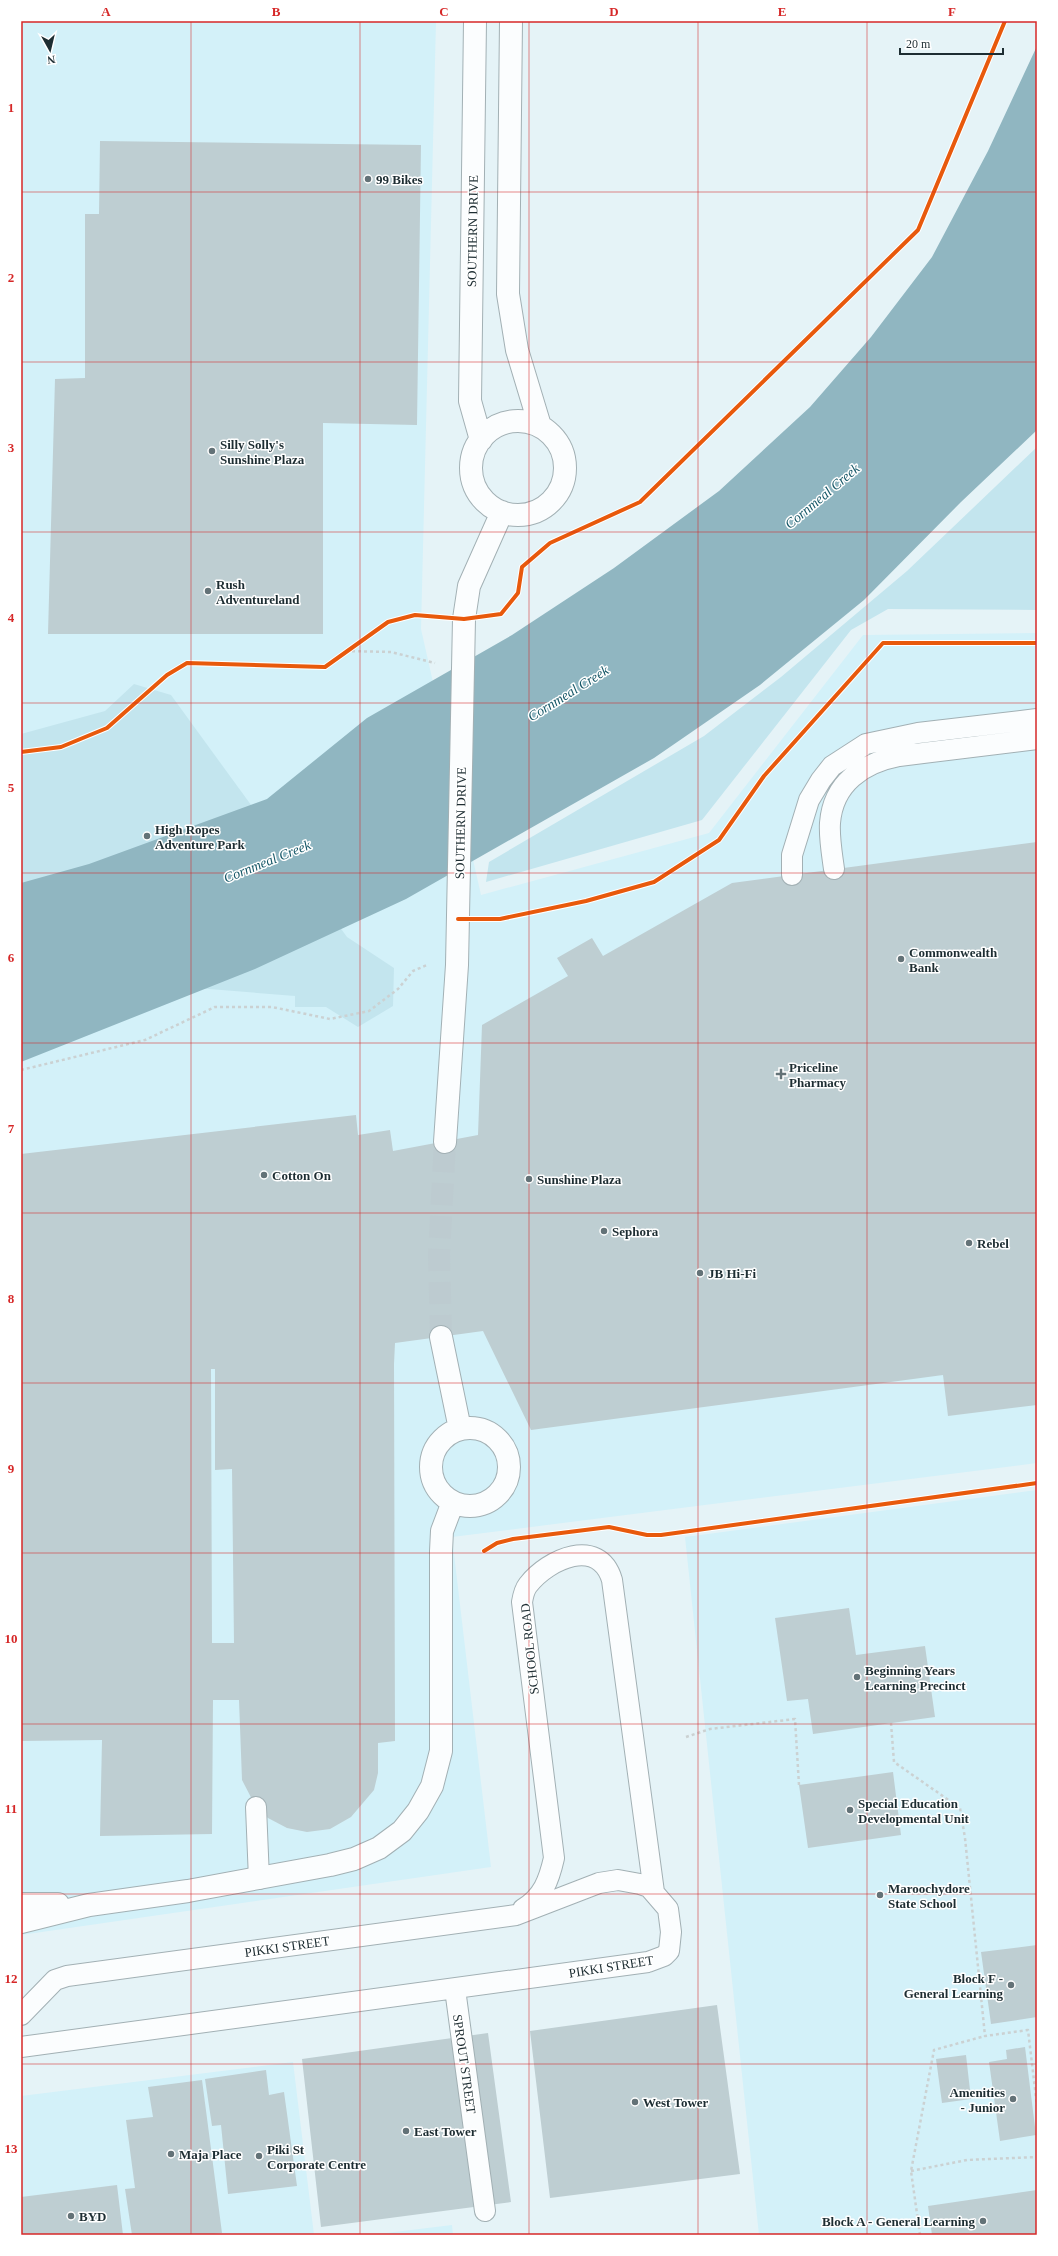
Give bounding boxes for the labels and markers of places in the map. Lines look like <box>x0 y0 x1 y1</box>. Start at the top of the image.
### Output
place label: 99 Bikes <box>376 172 423 187</box>
marker: 99 Bikes <box>363 174 373 184</box>
place label: Silly Solly's Sunshine Plaza <box>220 437 305 467</box>
marker: Silly Solly's Sunshine Plaza <box>207 446 217 456</box>
place label: Rush Adventureland <box>216 577 300 607</box>
marker: Rush Adventureland <box>203 586 213 596</box>
place label: High Ropes Adventure Park <box>155 822 245 852</box>
marker: High Ropes Adventure Park <box>142 831 152 841</box>
place label: Commonwealth Bank <box>909 945 998 975</box>
marker: Commonwealth Bank <box>896 954 906 964</box>
place label: Priceline Pharmacy <box>789 1060 847 1090</box>
marker: Priceline Pharmacy <box>776 1069 786 1079</box>
place label: Cotton On <box>272 1168 332 1183</box>
marker: Cotton On <box>259 1170 269 1180</box>
place label: Sunshine Plaza <box>537 1172 622 1187</box>
marker: Sunshine Plaza <box>524 1174 534 1184</box>
place label: Sephora <box>612 1224 659 1239</box>
marker: Sephora <box>599 1226 609 1236</box>
place label: Rebel <box>977 1236 1009 1251</box>
marker: Rebel <box>964 1238 974 1248</box>
place label: JB Hi-Fi <box>708 1266 756 1281</box>
marker: JB Hi-Fi <box>695 1268 705 1278</box>
place label: Beginning Years Learning Precinct <box>865 1663 966 1693</box>
marker: Beginning Years Learning Precinct <box>852 1672 862 1682</box>
place label: Special Education Developmental Unit <box>858 1796 970 1826</box>
marker: Special Education Developmental Unit <box>845 1805 855 1815</box>
place label: Maroochydore State School <box>888 1881 970 1911</box>
marker: Maroochydore State School <box>875 1890 885 1900</box>
place label: Block F - General Learning <box>904 1971 1003 2001</box>
marker: Block F - General Learning <box>1006 1980 1016 1990</box>
place label: Amenities - Junior <box>949 2085 1005 2115</box>
marker: Amenities - Junior <box>1008 2094 1018 2104</box>
place label: West Tower <box>643 2095 709 2110</box>
marker: West Tower <box>630 2097 640 2107</box>
place label: East Tower <box>414 2124 477 2139</box>
marker: East Tower <box>401 2126 411 2136</box>
place label: Piki St Corporate Centre <box>267 2142 366 2172</box>
place label: Maja Place <box>179 2147 242 2162</box>
marker: Maja Place <box>166 2149 176 2159</box>
marker: Piki St Corporate Centre <box>254 2151 264 2161</box>
place label: BYD <box>79 2209 106 2224</box>
marker: BYD <box>66 2211 76 2221</box>
place label: Block A - General Learning <box>822 2214 975 2229</box>
marker: Block A - General Learning <box>978 2216 988 2226</box>

